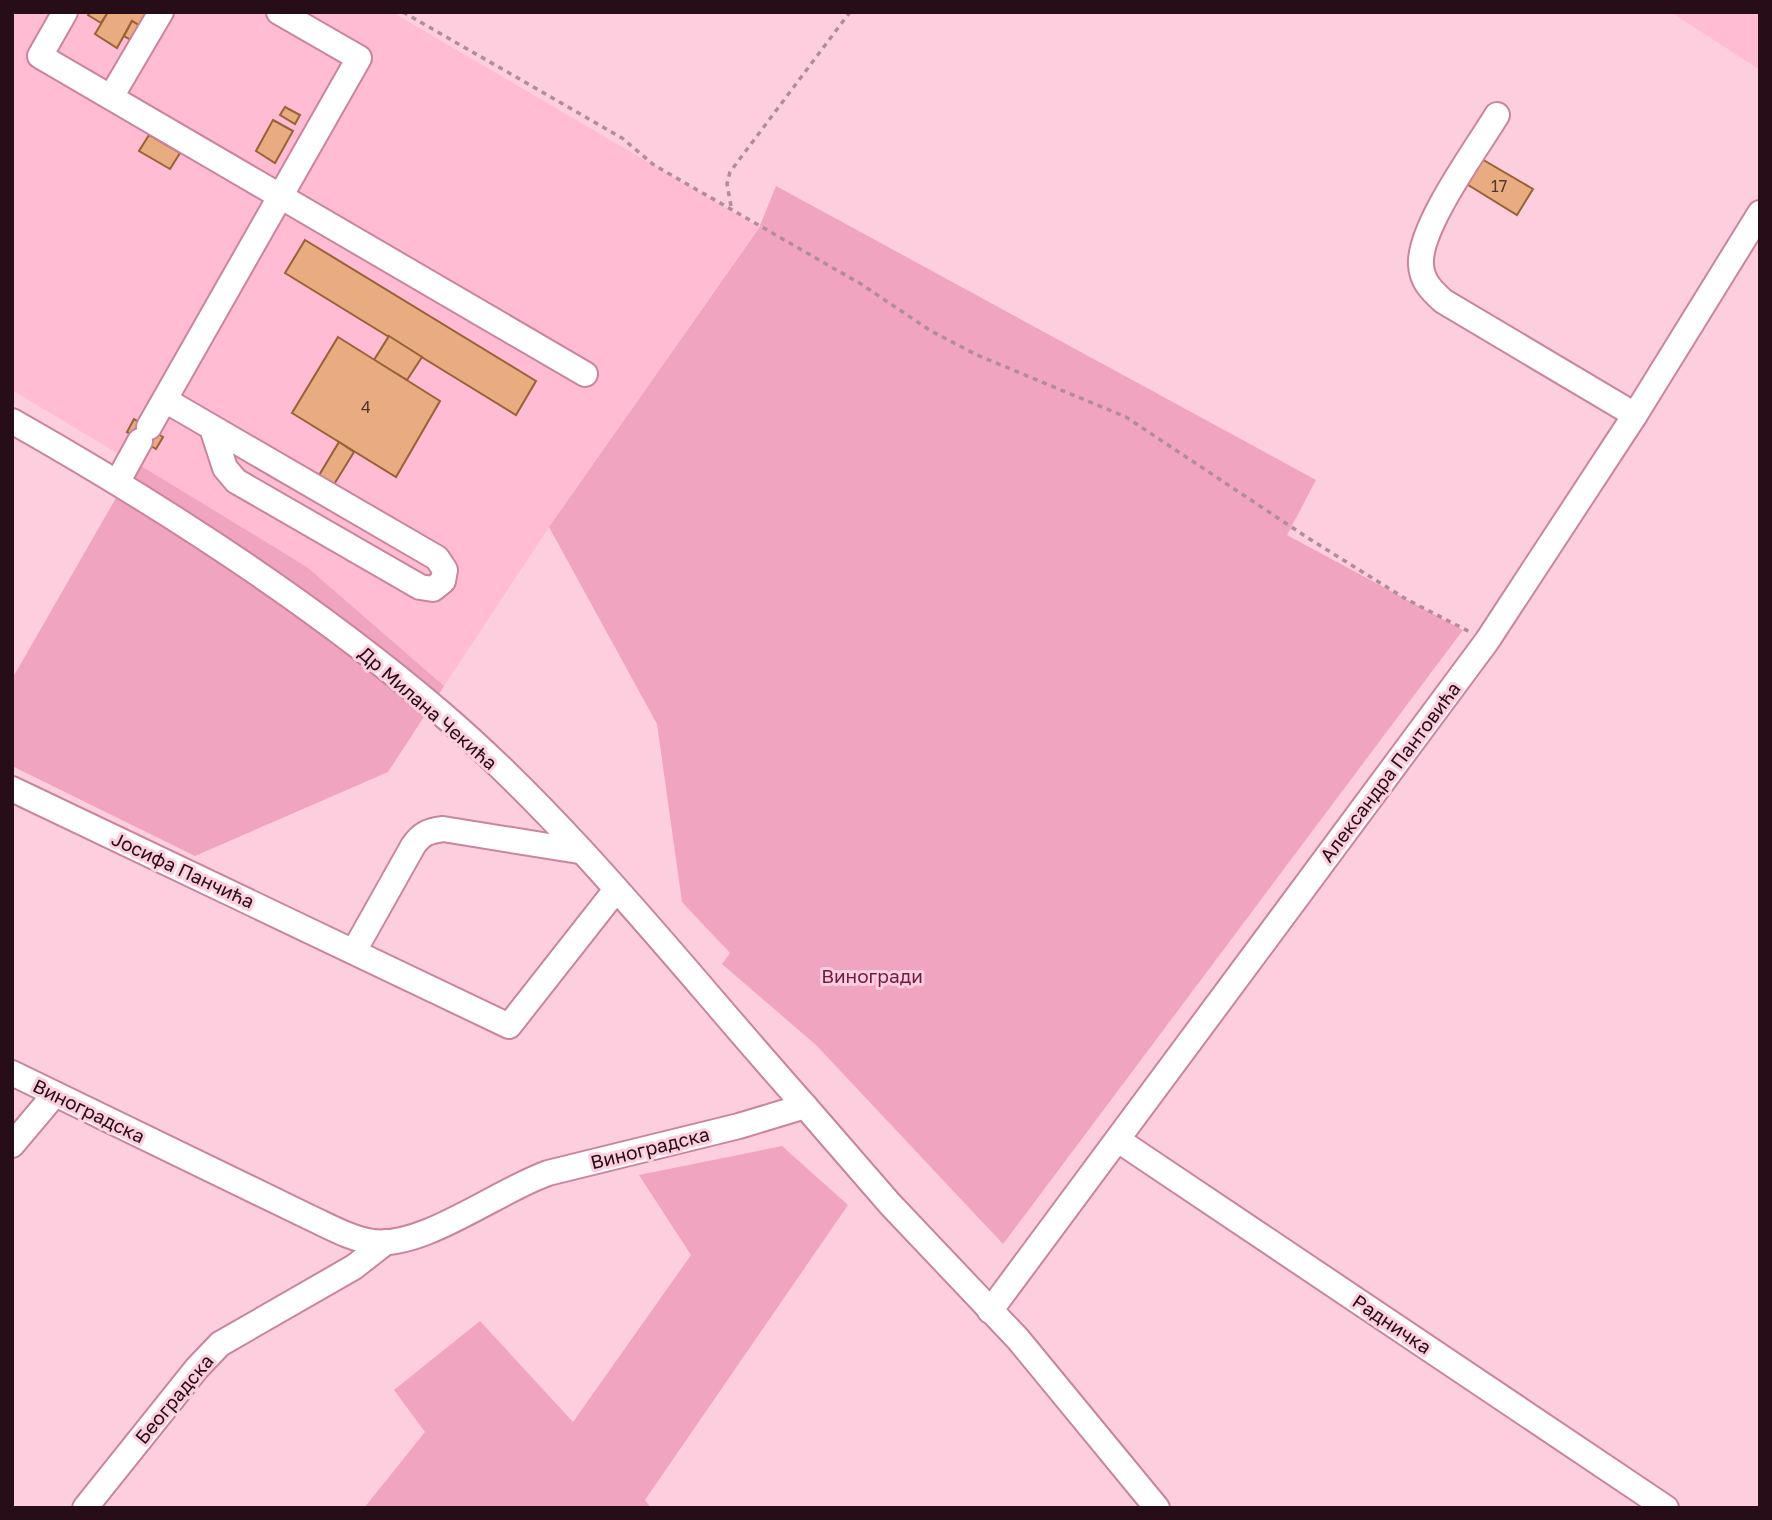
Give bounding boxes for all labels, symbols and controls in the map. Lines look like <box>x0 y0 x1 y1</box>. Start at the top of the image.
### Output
house number: 17 <box>1491 176 1507 196</box>
house number: 4 <box>361 397 371 417</box>
street label: Др Милана Чекића <box>354 641 502 774</box>
street label: Александра Пантовића <box>1314 677 1465 866</box>
street label: Јосифа Панчића <box>108 826 258 913</box>
park label: Виногради <box>821 964 923 987</box>
street label: Виноградска <box>29 1074 149 1148</box>
street label: Виноградска <box>588 1122 712 1173</box>
street label: Радничка <box>1349 1289 1436 1358</box>
street label: Београдска <box>130 1349 218 1448</box>

